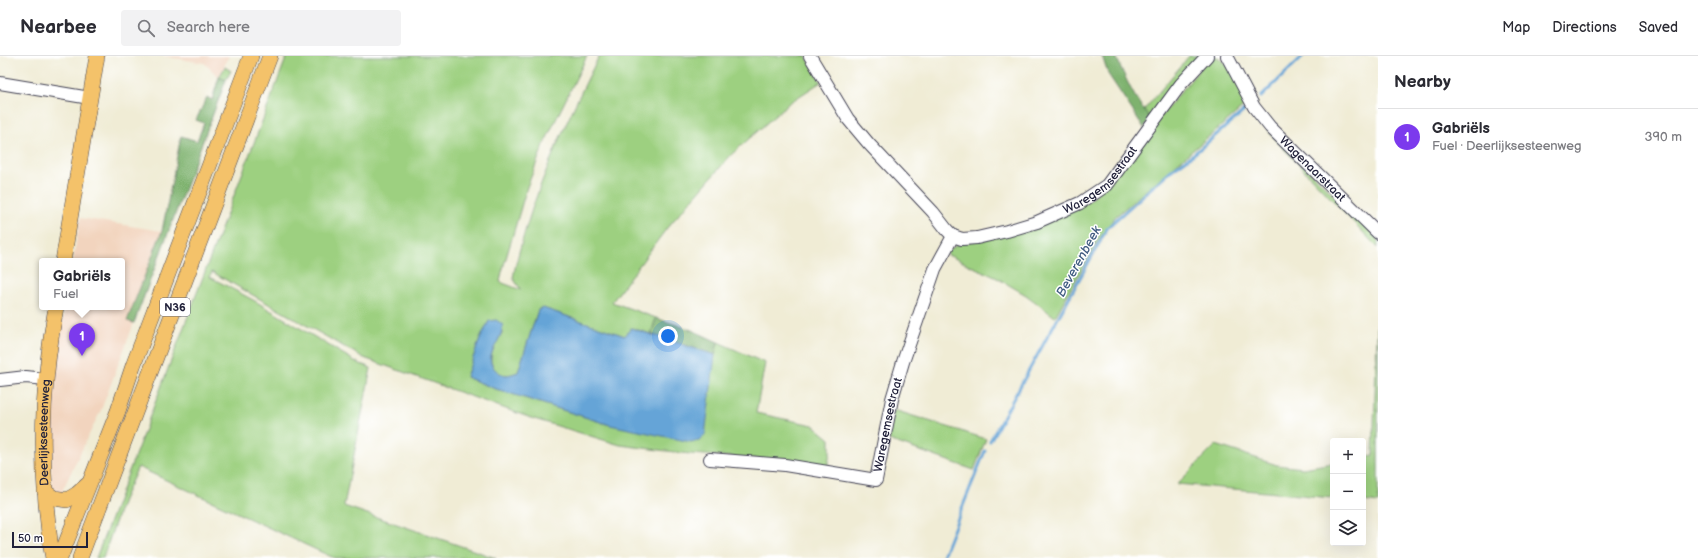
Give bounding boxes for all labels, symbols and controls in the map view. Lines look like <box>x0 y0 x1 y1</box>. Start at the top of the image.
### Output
search box <box>121 10 401 46</box>
text: Nearbee <box>20 16 97 39</box>
icon: search <box>135 17 157 39</box>
text: Search here <box>167 18 250 37</box>
text: Map <box>1502 19 1530 36</box>
text: Directions <box>1552 19 1617 36</box>
text: Saved <box>1639 19 1678 36</box>
text: Nearby <box>1394 72 1451 92</box>
text: Gabriëls <box>1432 119 1490 138</box>
text: 1 <box>1404 129 1410 145</box>
text: 390 m <box>1645 129 1682 145</box>
street label: Wagenaarstraat <box>1276 133 1349 205</box>
text: Fuel · Deerlijksesteenweg <box>1432 138 1581 154</box>
street label: Waregemsestraat <box>1061 143 1141 217</box>
water label: Beverenbeek <box>1053 223 1105 300</box>
popup <box>39 258 125 310</box>
text: Gabriëls <box>53 267 111 286</box>
text: Fuel <box>53 286 79 302</box>
road number: N36 <box>160 298 190 316</box>
pin: 1 <box>69 323 95 356</box>
your location <box>658 326 678 346</box>
street label: Waregemsestraat <box>871 375 906 473</box>
street label: Deerlijksesteenweg <box>36 379 54 486</box>
map controls <box>1330 438 1366 546</box>
button: + <box>1330 438 1366 474</box>
button: − <box>1330 474 1366 510</box>
button: layers <box>1330 510 1366 546</box>
scale bar <box>12 530 88 549</box>
text: 50 m <box>18 532 43 545</box>

